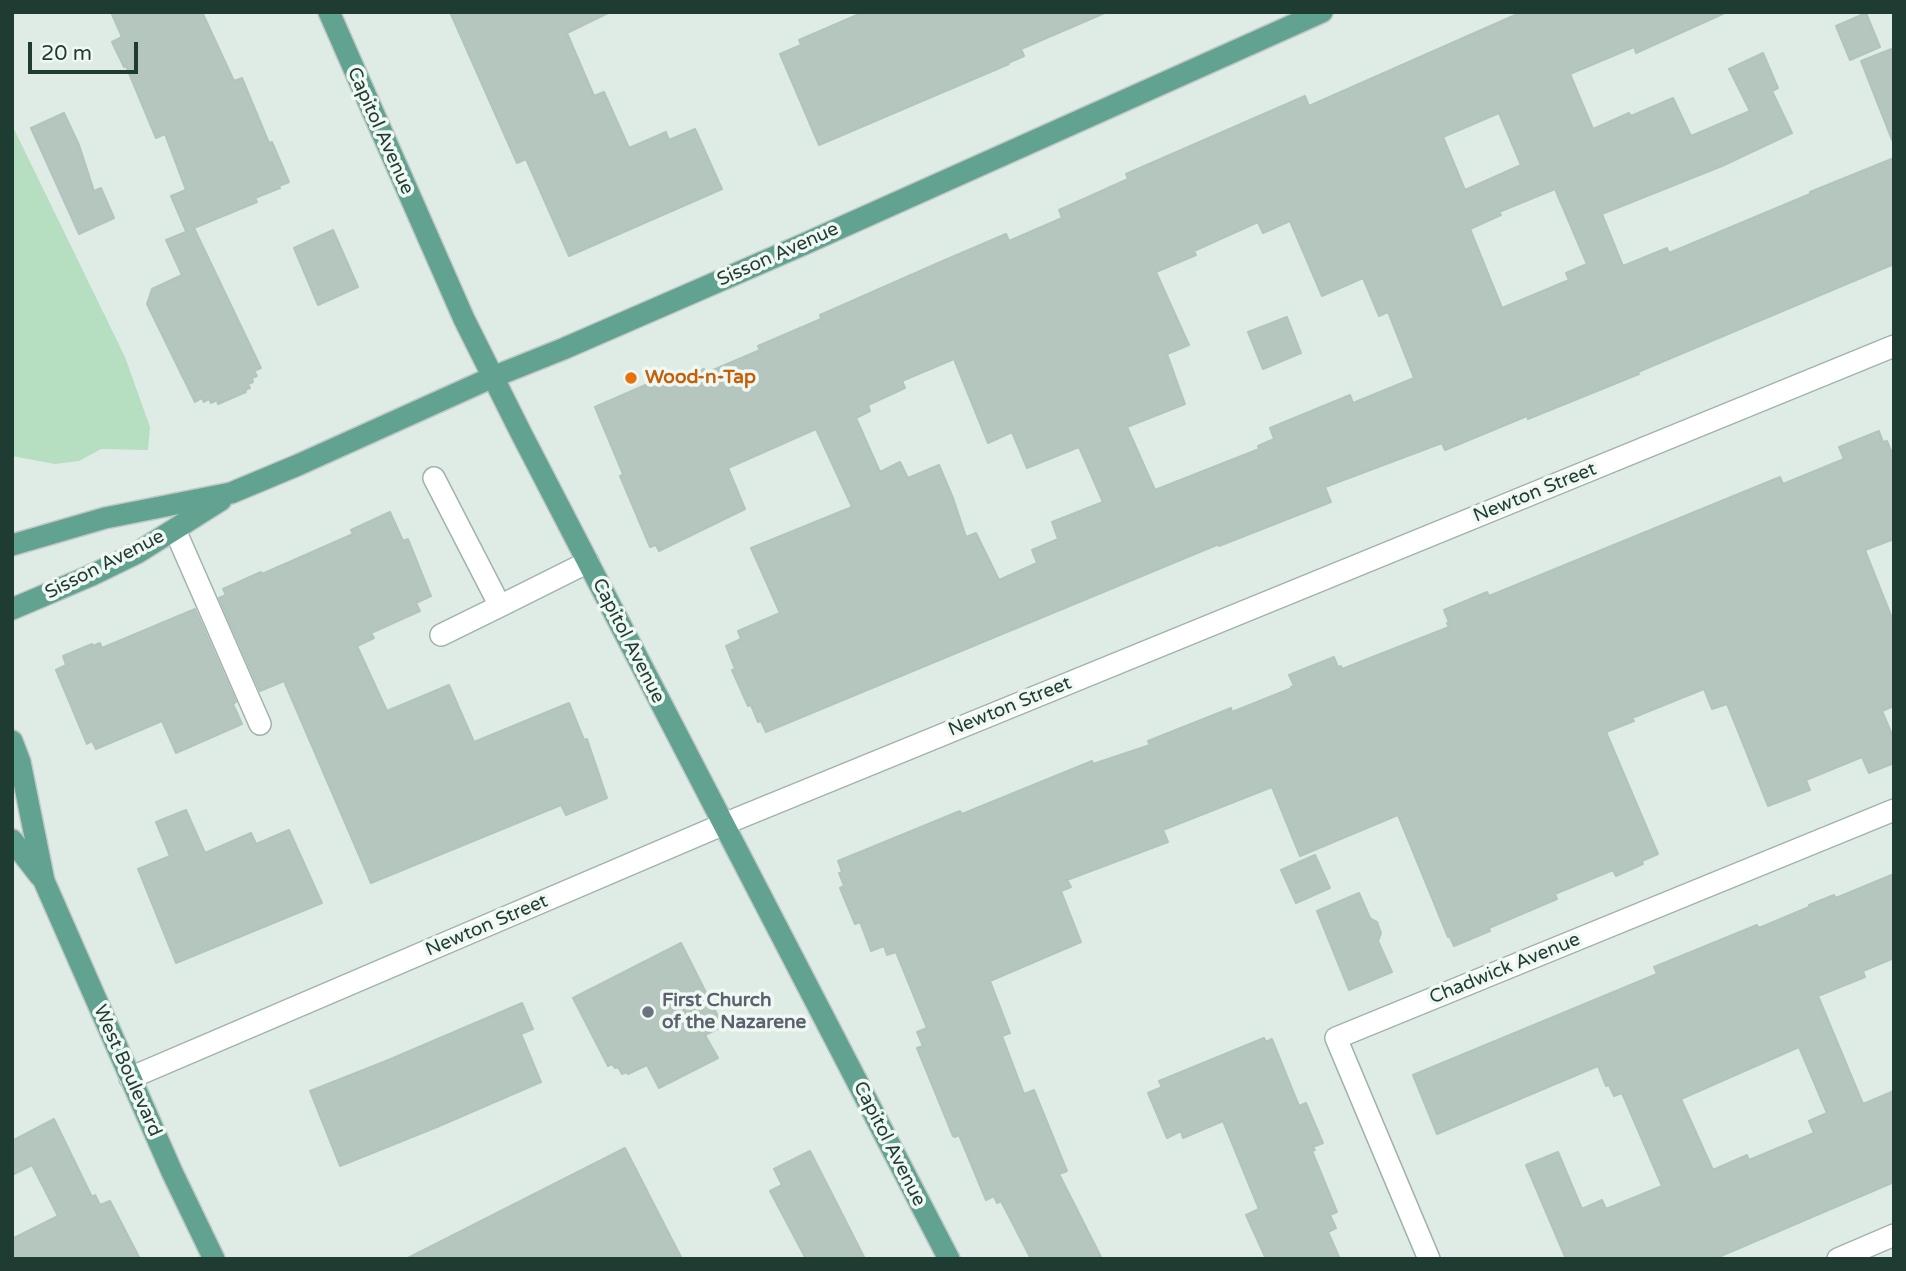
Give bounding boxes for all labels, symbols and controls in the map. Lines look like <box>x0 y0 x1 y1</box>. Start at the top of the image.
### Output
scale bar <box>32 28 142 72</box>
text: 20 m <box>41 41 92 66</box>
street label: Capitol Avenue <box>342 64 418 198</box>
street label: Sisson Avenue <box>714 218 842 292</box>
place label: Wood-n-Tap <box>645 367 756 389</box>
marker: Wood-n-Tap <box>623 370 639 386</box>
street label: Newton Street <box>1470 458 1600 528</box>
street label: Sisson Avenue <box>42 525 168 605</box>
street label: Capitol Avenue <box>587 575 669 707</box>
street label: Newton Street <box>945 672 1075 742</box>
street label: Newton Street <box>422 890 552 962</box>
street label: Chadwick Avenue <box>1426 928 1584 1010</box>
place label: First Church of the Nazarene <box>662 990 806 1034</box>
street label: West Boulevard <box>88 1002 166 1140</box>
marker: First Church of the Nazarene <box>640 1004 656 1020</box>
street label: Capitol Avenue <box>848 1078 930 1210</box>

